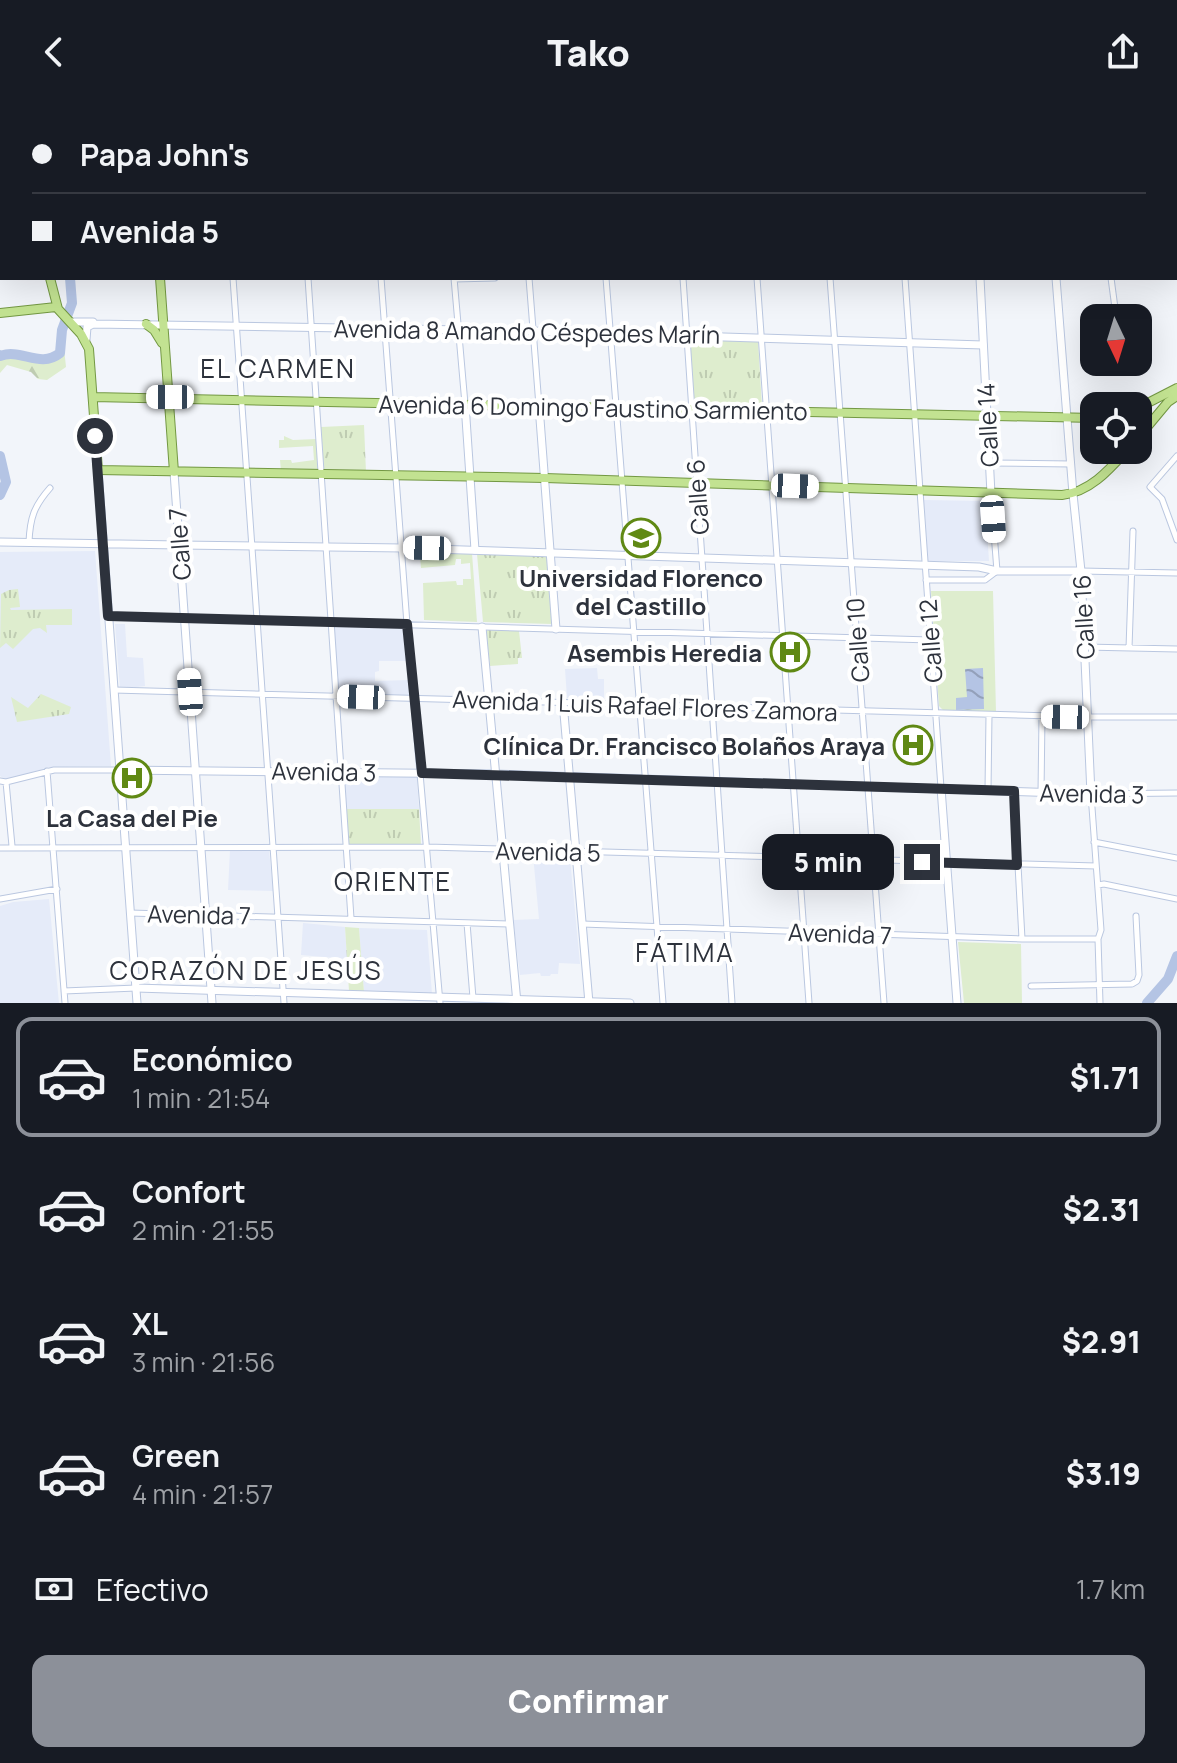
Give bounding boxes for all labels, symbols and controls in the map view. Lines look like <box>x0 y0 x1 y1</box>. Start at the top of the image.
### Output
text: Tako <box>547 28 630 77</box>
icon: back <box>32 30 76 74</box>
icon: share <box>1101 30 1145 74</box>
text: Papa John's <box>80 134 249 175</box>
text: Avenida 5 <box>80 211 219 252</box>
north arrow <box>1080 304 1152 376</box>
map controls <box>1080 304 1152 464</box>
street label: Avenida 8 Amando Céspedes Marín <box>333 311 721 351</box>
district label: EL CARMEN <box>200 350 356 386</box>
street label: Calle 14 <box>968 382 1006 468</box>
car <box>146 385 194 409</box>
street label: Avenida 6 Domingo Faustino Sarmiento <box>378 387 808 427</box>
button: locate <box>1080 392 1152 464</box>
route start <box>77 418 113 454</box>
street label: Calle 6 <box>678 458 716 536</box>
car <box>771 473 819 499</box>
car <box>979 494 1007 544</box>
street label: Calle 7 <box>160 507 198 581</box>
school or university icon: Universidad Florenco del Castillo <box>620 517 662 559</box>
car <box>403 536 451 560</box>
place label: Universidad Florenco del Castillo <box>519 561 763 622</box>
street label: Calle 16 <box>1064 574 1102 660</box>
street label: Calle 10 <box>838 597 876 683</box>
street label: Calle 12 <box>911 598 949 684</box>
hospital icon: Asembis Heredia <box>769 631 811 673</box>
place label: Asembis Heredia <box>567 636 762 669</box>
car <box>176 667 204 717</box>
street label: Avenida 1 Luis Rafael Flores Zamora <box>452 682 838 728</box>
car <box>337 684 385 710</box>
car <box>1041 705 1089 729</box>
hospital icon: Clínica Dr. Francisco Bolaños Araya <box>892 724 934 766</box>
place label: Clínica Dr. Francisco Bolaños Araya <box>483 729 885 762</box>
street label: Avenida 3 <box>271 754 377 788</box>
hospital icon: La Casa del Pie <box>111 757 153 799</box>
street label: Avenida 3 <box>1039 776 1145 810</box>
place label: La Casa del Pie <box>46 801 218 834</box>
street label: Avenida 5 <box>495 834 601 868</box>
callout: 5 min <box>762 834 894 890</box>
text: 5 min <box>794 844 862 880</box>
route end <box>904 844 940 880</box>
district label: ORIENTE <box>334 863 452 899</box>
street label: Avenida 7 <box>147 897 251 931</box>
street label: Avenida 7 <box>788 915 892 951</box>
district label: FÁTIMA <box>635 934 735 970</box>
district label: CORAZÓN DE JESÚS <box>109 952 383 988</box>
text: Económico <box>132 1039 293 1080</box>
icon: car <box>36 1041 108 1113</box>
text: $1.71 <box>1070 1057 1141 1098</box>
text: 1 min · 21:54 <box>132 1080 270 1116</box>
text: Confort <box>132 1171 246 1212</box>
icon: car <box>36 1173 108 1245</box>
text: $2.31 <box>1063 1189 1141 1230</box>
text: 2 min · 21:55 <box>132 1212 275 1248</box>
text: XL <box>132 1303 168 1344</box>
icon: car <box>36 1305 108 1377</box>
text: $2.91 <box>1062 1321 1141 1362</box>
text: 3 min · 21:56 <box>132 1344 275 1380</box>
text: Green <box>132 1435 220 1476</box>
icon: car <box>36 1437 108 1509</box>
text: $3.19 <box>1066 1453 1141 1494</box>
text: 4 min · 21:57 <box>132 1476 273 1512</box>
icon: cash <box>32 1567 76 1611</box>
text: Efectivo <box>96 1569 209 1610</box>
text: 1.7 km <box>1076 1571 1145 1607</box>
button: Confirmar <box>32 1655 1145 1747</box>

